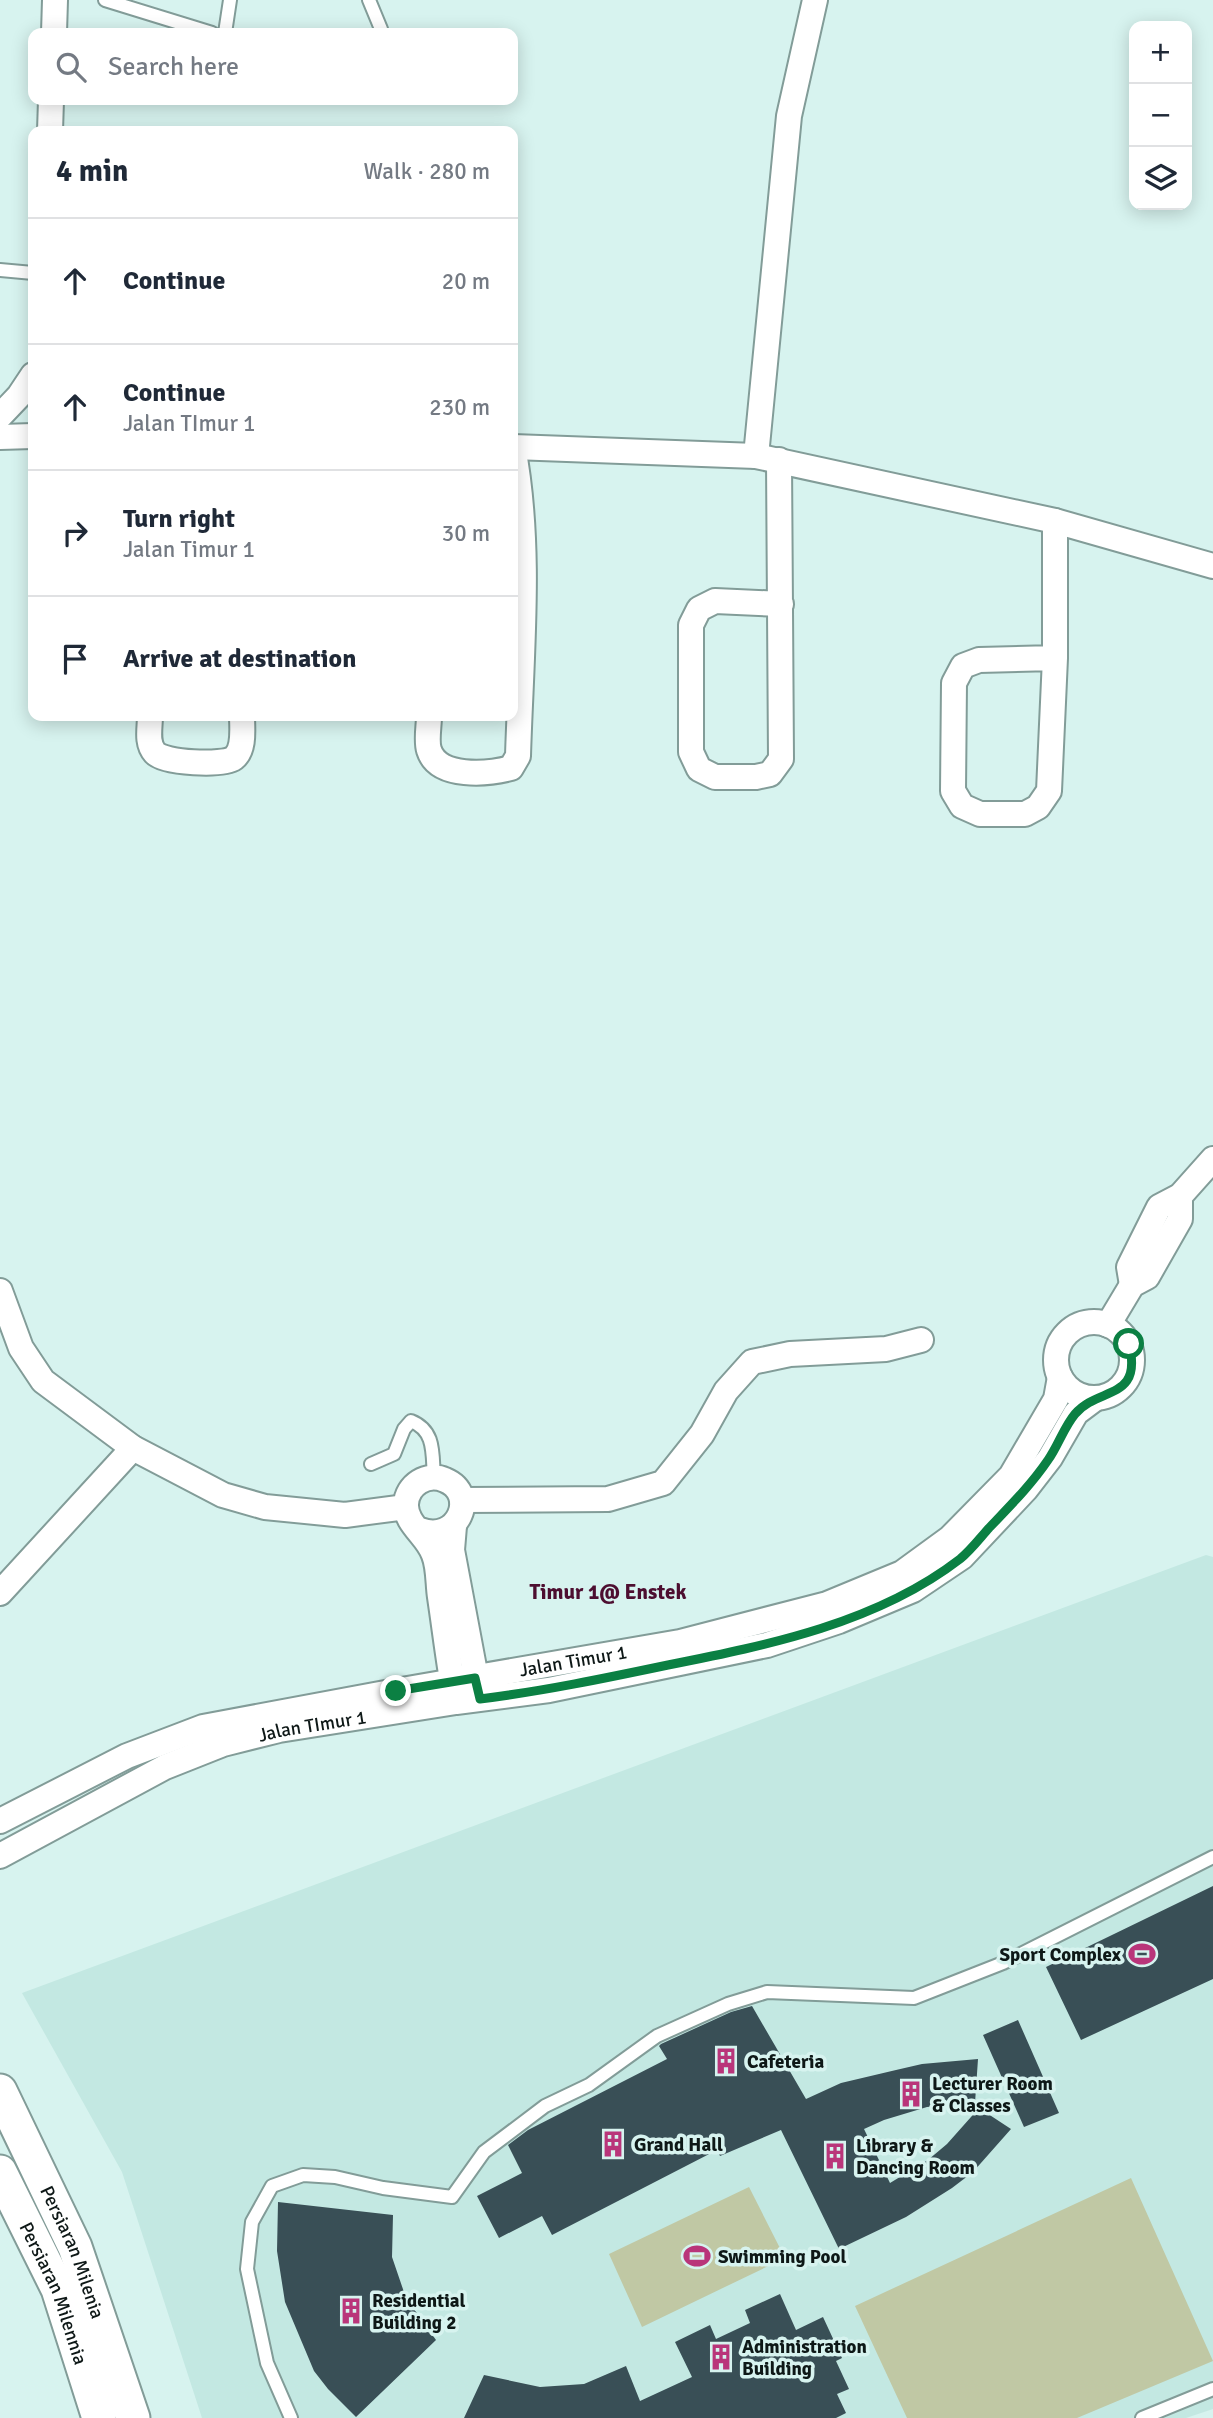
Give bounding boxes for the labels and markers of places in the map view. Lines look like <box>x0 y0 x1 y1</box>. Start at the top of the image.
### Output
sports icon: Sport Complex <box>1127 1939 1157 1969</box>
place label: Sport Complex <box>999 1943 1122 1967</box>
building icon: Cafeteria <box>711 2046 741 2076</box>
place label: Cafeteria <box>747 2050 824 2074</box>
place label: Lecturer Room & Classes <box>932 2072 1053 2118</box>
building icon: Lecturer Room & Classes <box>896 2079 926 2109</box>
building icon: Grand Hall <box>598 2129 628 2159</box>
place label: Grand Hall <box>634 2133 723 2157</box>
place label: Library & Dancing Room <box>856 2134 975 2180</box>
building icon: Library & Dancing Room <box>820 2141 850 2171</box>
sports icon: Swimming Pool <box>682 2241 712 2271</box>
place label: Swimming Pool <box>718 2245 846 2269</box>
place label: Residential Building 2 <box>372 2289 466 2335</box>
building icon: Residential Building 2 <box>336 2296 366 2326</box>
place label: Administration Building <box>742 2335 867 2381</box>
building icon: Administration Building <box>706 2342 736 2372</box>

